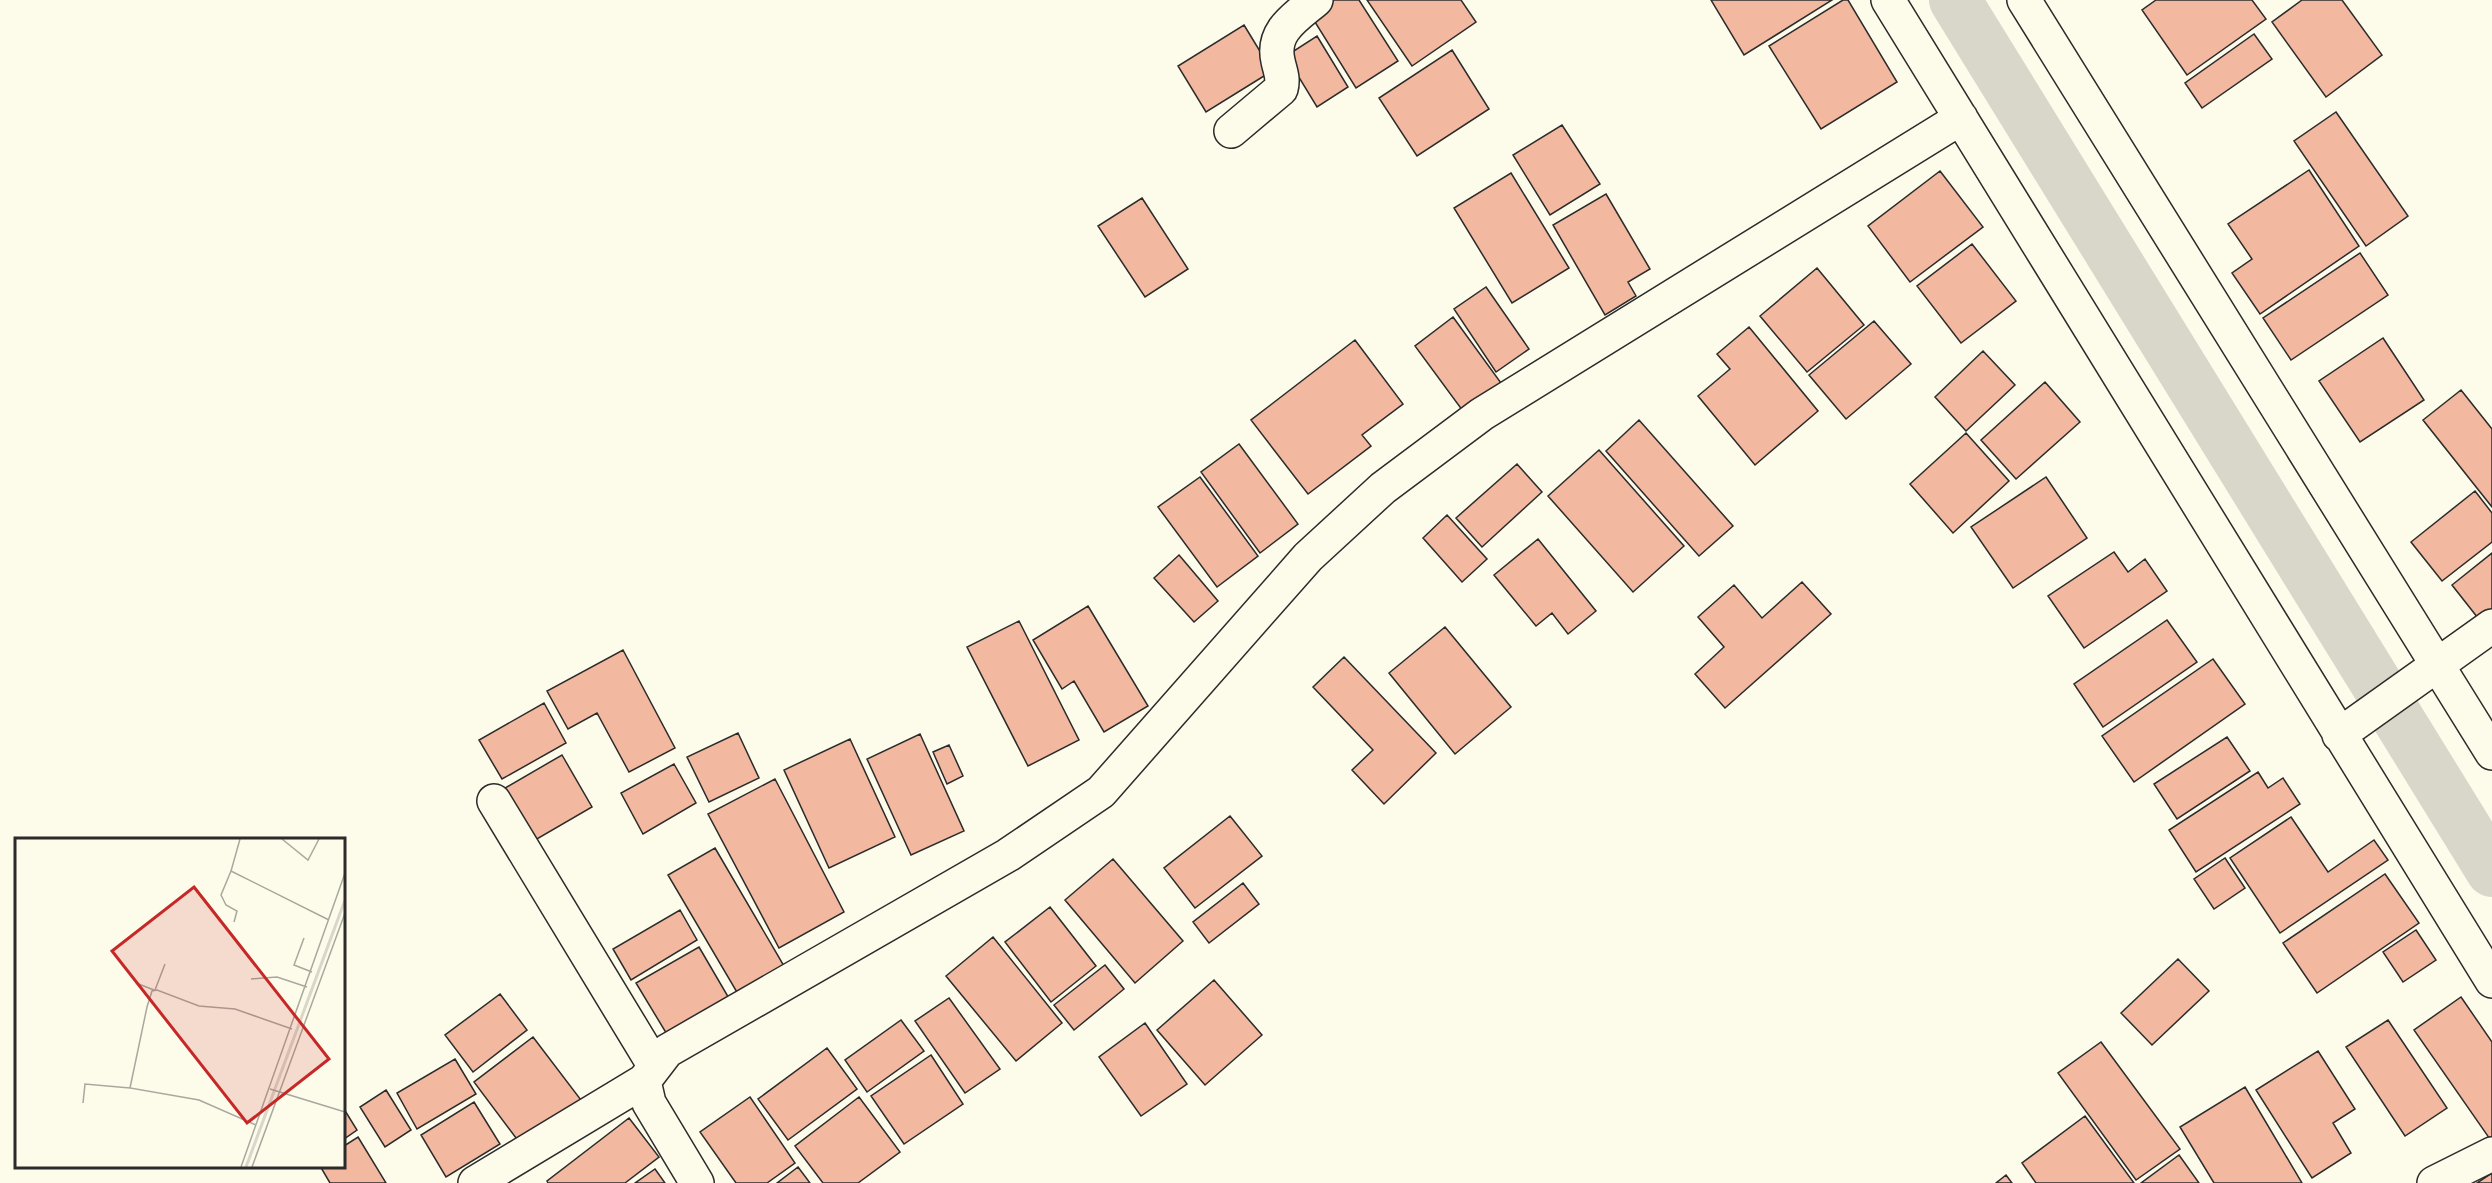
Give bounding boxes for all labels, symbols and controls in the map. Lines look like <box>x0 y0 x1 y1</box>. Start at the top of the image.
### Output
inset map <box>15 838 345 1168</box>

